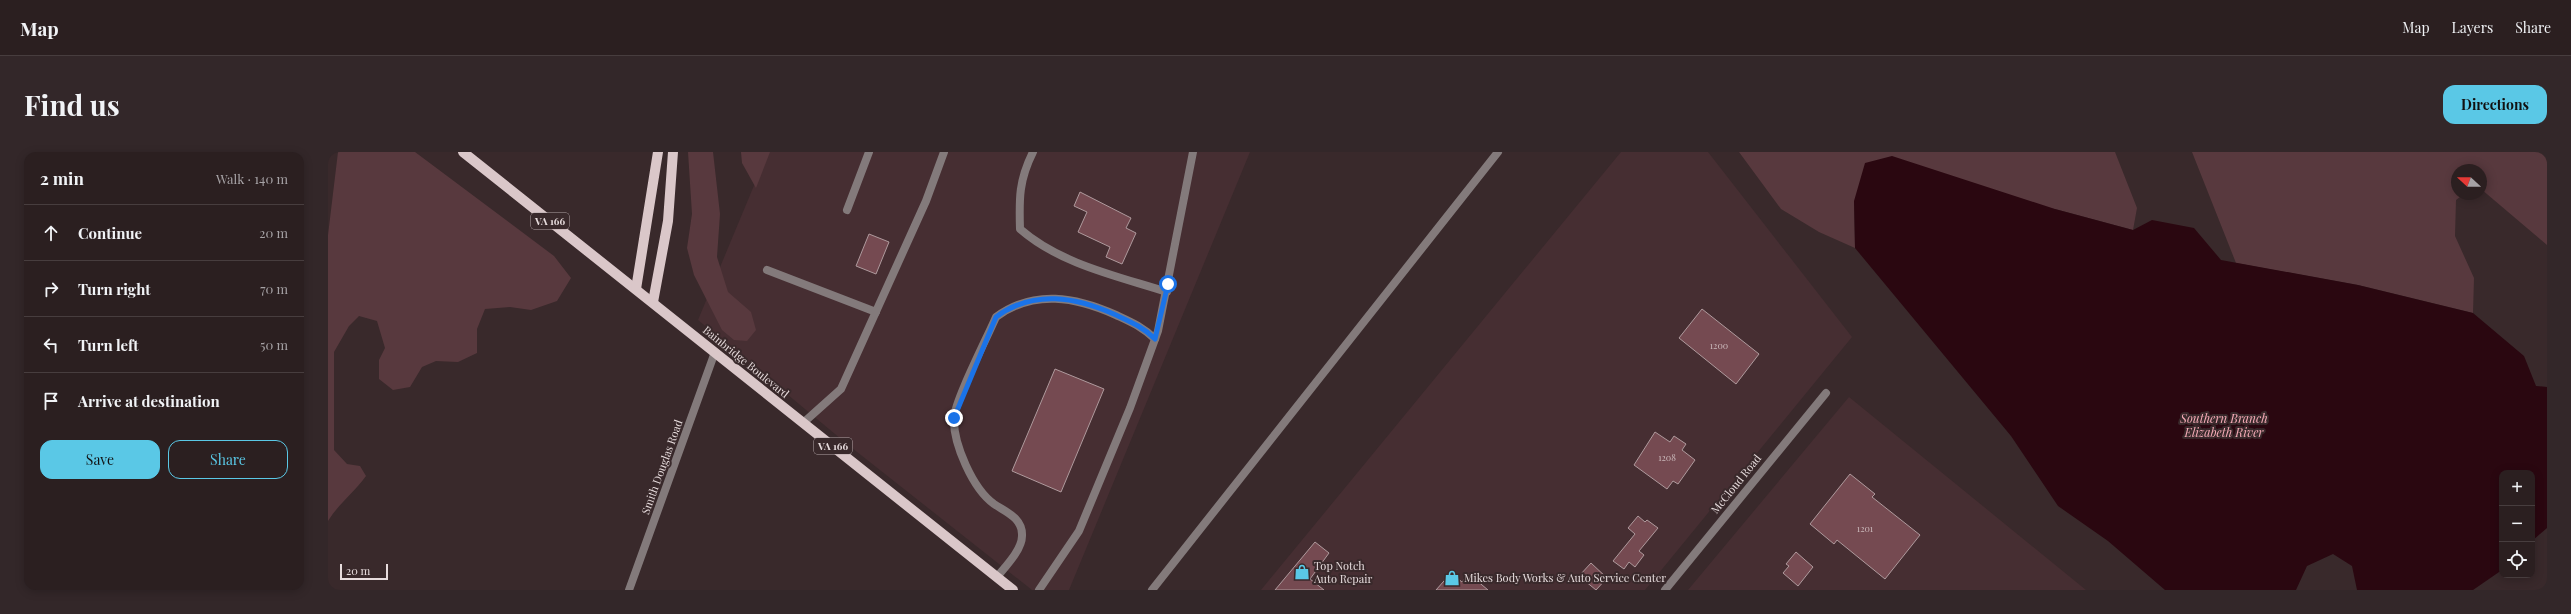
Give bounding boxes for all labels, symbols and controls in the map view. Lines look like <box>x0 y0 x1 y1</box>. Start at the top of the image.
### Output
text: Map <box>20 15 59 41</box>
text: Map <box>2402 18 2430 37</box>
text: Layers <box>2452 18 2493 37</box>
text: Share <box>2515 18 2551 37</box>
button: Directions <box>2443 85 2547 124</box>
text: Find us <box>24 86 120 123</box>
north arrow <box>2451 164 2487 200</box>
text: 2 min <box>40 167 84 189</box>
text: Walk · 140 m <box>216 170 288 187</box>
road number: VA 166 <box>531 213 569 229</box>
icon: ahead <box>40 222 62 244</box>
text: Continue <box>78 223 142 243</box>
text: 20 m <box>259 224 288 241</box>
route start <box>1159 275 1177 293</box>
icon: right <box>40 278 62 300</box>
text: Turn right <box>78 279 151 299</box>
text: 70 m <box>260 280 288 297</box>
street label: Bainbridge Boulevard <box>700 322 793 401</box>
icon: left <box>40 334 62 356</box>
text: Turn left <box>78 335 139 355</box>
text: 50 m <box>260 336 288 353</box>
house number: 1200 <box>1710 339 1728 351</box>
icon: arrive <box>40 390 62 412</box>
text: Arrive at destination <box>78 391 220 411</box>
route end <box>945 409 963 427</box>
water label: Southern Branch Elizabeth River <box>2179 410 2268 440</box>
street label: Smith Douglas Road <box>637 417 686 516</box>
road number: VA 166 <box>814 438 852 454</box>
button: Save <box>40 440 160 479</box>
button: Share <box>168 440 288 479</box>
house number: 1208 <box>1658 451 1676 463</box>
street label: McCloud Road <box>1707 451 1764 516</box>
map controls <box>2499 470 2535 578</box>
button: + <box>2499 470 2535 506</box>
button: − <box>2499 506 2535 542</box>
house number: 1201 <box>1857 522 1874 534</box>
button: locate <box>2499 542 2535 578</box>
place label: Top Notch Auto Repair <box>1313 558 1372 586</box>
scale bar <box>340 562 388 581</box>
text: 20 m <box>346 563 370 578</box>
shop icon: Top Notch Auto Repair <box>1293 563 1311 581</box>
shop icon: Mikes Body Works & Auto Service Center <box>1443 569 1461 587</box>
place label: Mikes Body Works & Auto Service Center <box>1464 570 1666 585</box>

